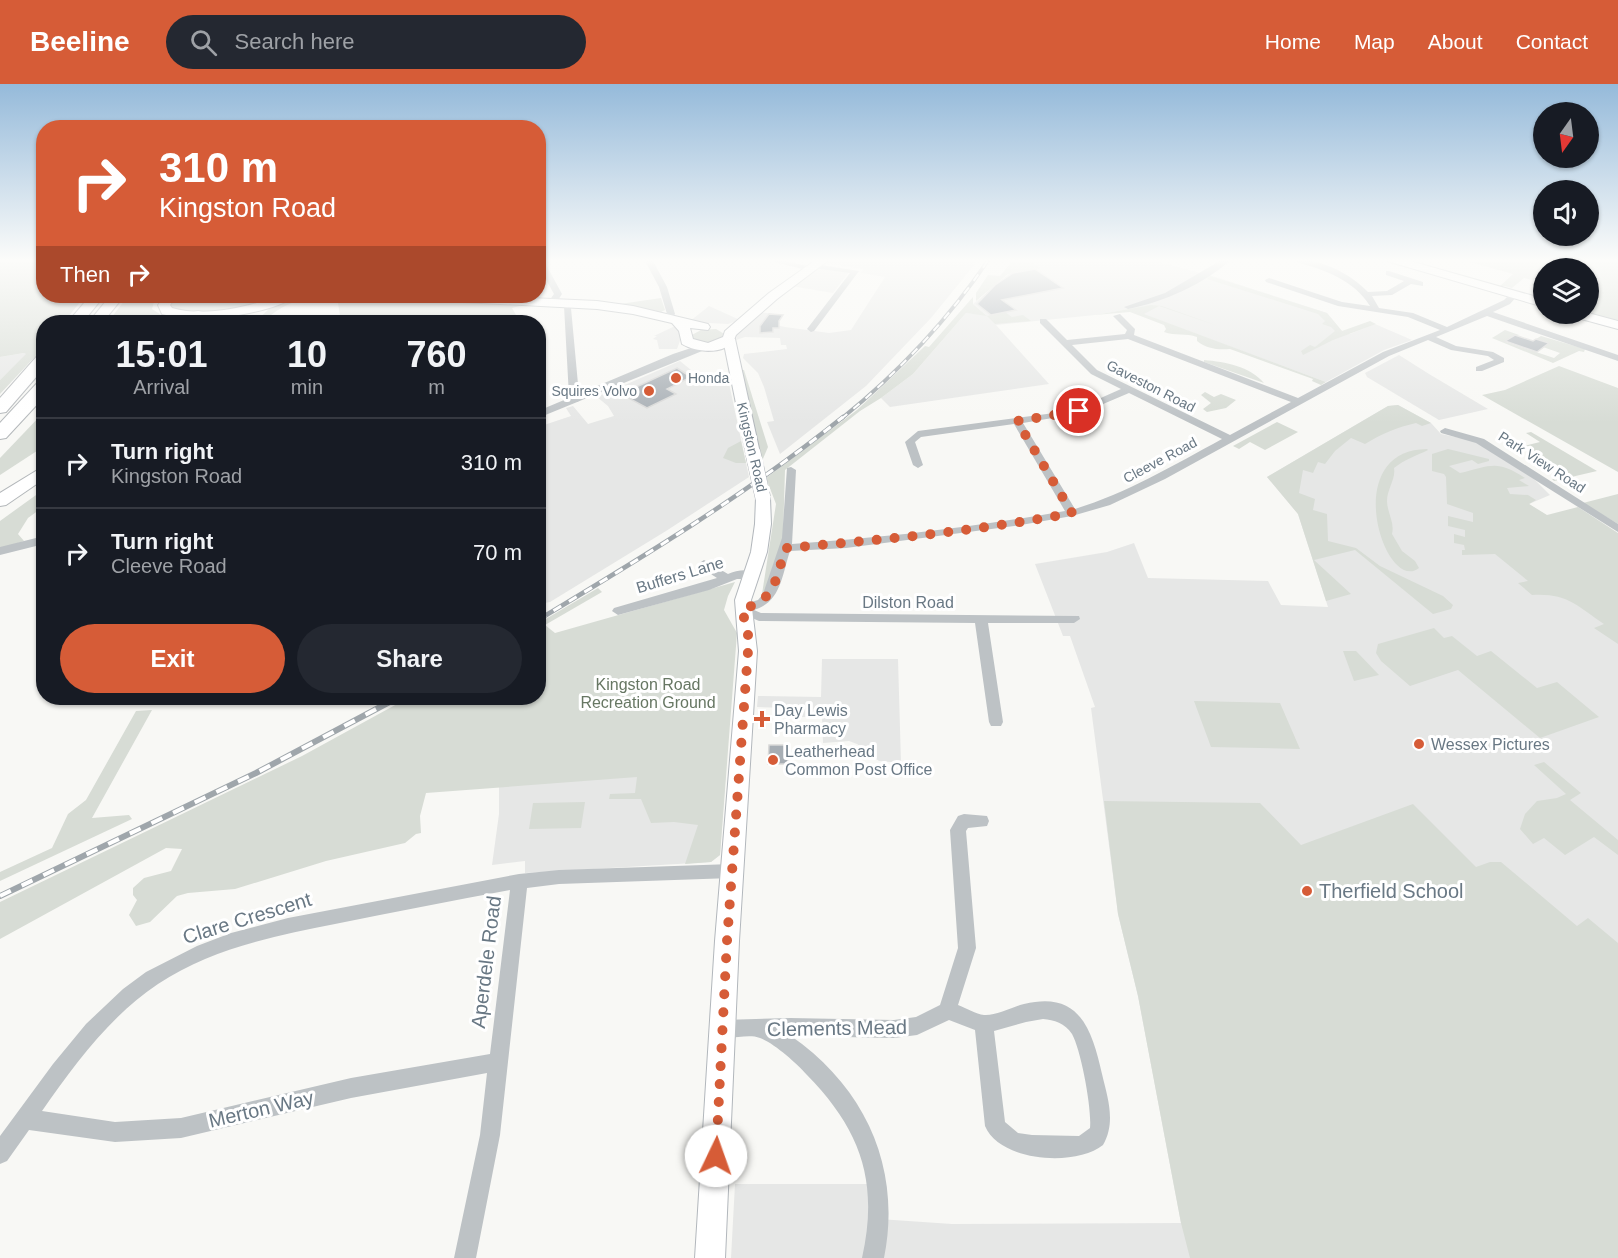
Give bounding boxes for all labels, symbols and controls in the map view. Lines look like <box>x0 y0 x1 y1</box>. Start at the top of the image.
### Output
search box <box>166 15 586 69</box>
text: Beeline <box>30 26 130 57</box>
icon: search <box>187 26 220 59</box>
text: Search here <box>235 29 354 54</box>
text: Home <box>1265 30 1321 53</box>
text: Map <box>1354 30 1395 53</box>
text: About <box>1428 30 1483 53</box>
text: Contact <box>1516 30 1588 53</box>
north arrow <box>1533 102 1599 168</box>
map controls <box>1533 102 1599 324</box>
icon: right <box>60 144 138 222</box>
text: 310 m <box>159 144 278 191</box>
button: sound <box>1533 180 1599 246</box>
text: Kingston Road <box>159 193 336 223</box>
icon: right <box>122 258 155 291</box>
button: layers <box>1533 258 1599 324</box>
text: Then <box>60 262 110 287</box>
text: 15:01 <box>115 334 208 375</box>
text: 10 <box>287 334 327 375</box>
text: 760 <box>406 334 467 375</box>
street label: Gaveston Road <box>1104 357 1198 415</box>
place label: Honda <box>688 370 729 386</box>
marker: Honda <box>669 371 683 385</box>
text: Arrival <box>133 376 190 398</box>
text: min <box>291 376 323 398</box>
text: m <box>428 376 445 398</box>
place label: Squires Volvo <box>551 383 637 399</box>
marker: Squires Volvo <box>642 384 656 398</box>
pin <box>1053 385 1104 436</box>
icon: arrive <box>1062 394 1095 427</box>
street label: Kingston Road <box>734 400 770 494</box>
street label: Park View Road <box>1496 428 1588 496</box>
street label: Cleeve Road <box>1121 434 1199 486</box>
text: Turn right <box>111 439 213 464</box>
icon: right <box>60 447 93 480</box>
text: 310 m <box>461 450 522 475</box>
text: Kingston Road <box>111 465 242 487</box>
text: Turn right <box>111 529 213 554</box>
icon: right <box>60 537 93 570</box>
text: 70 m <box>473 540 522 565</box>
street label: Buffers Lane <box>634 554 726 596</box>
text: Cleeve Road <box>111 555 227 577</box>
street label: Dilston Road <box>862 594 954 611</box>
button: Exit <box>60 624 285 693</box>
button: Share <box>297 624 522 693</box>
park label: Kingston Road Recreation Ground <box>580 676 716 711</box>
place label: Day Lewis Pharmacy <box>774 702 848 737</box>
marker: Day Lewis Pharmacy <box>755 712 769 726</box>
place label: Wessex Pictures <box>1431 736 1550 753</box>
marker: Wessex Pictures <box>1412 737 1426 751</box>
place label: Leatherhead Common Post Office <box>785 743 932 778</box>
marker: Leatherhead Common Post Office <box>766 753 780 767</box>
place label: Therfield School <box>1319 880 1464 902</box>
marker: Therfield School <box>1300 884 1314 898</box>
street label: Clare Crescent <box>180 888 314 948</box>
street label: Aperdele Road <box>467 894 505 1030</box>
street label: Clements Mead <box>767 1016 907 1040</box>
street label: Merton Way <box>206 1086 316 1132</box>
position arrow <box>684 1124 748 1188</box>

